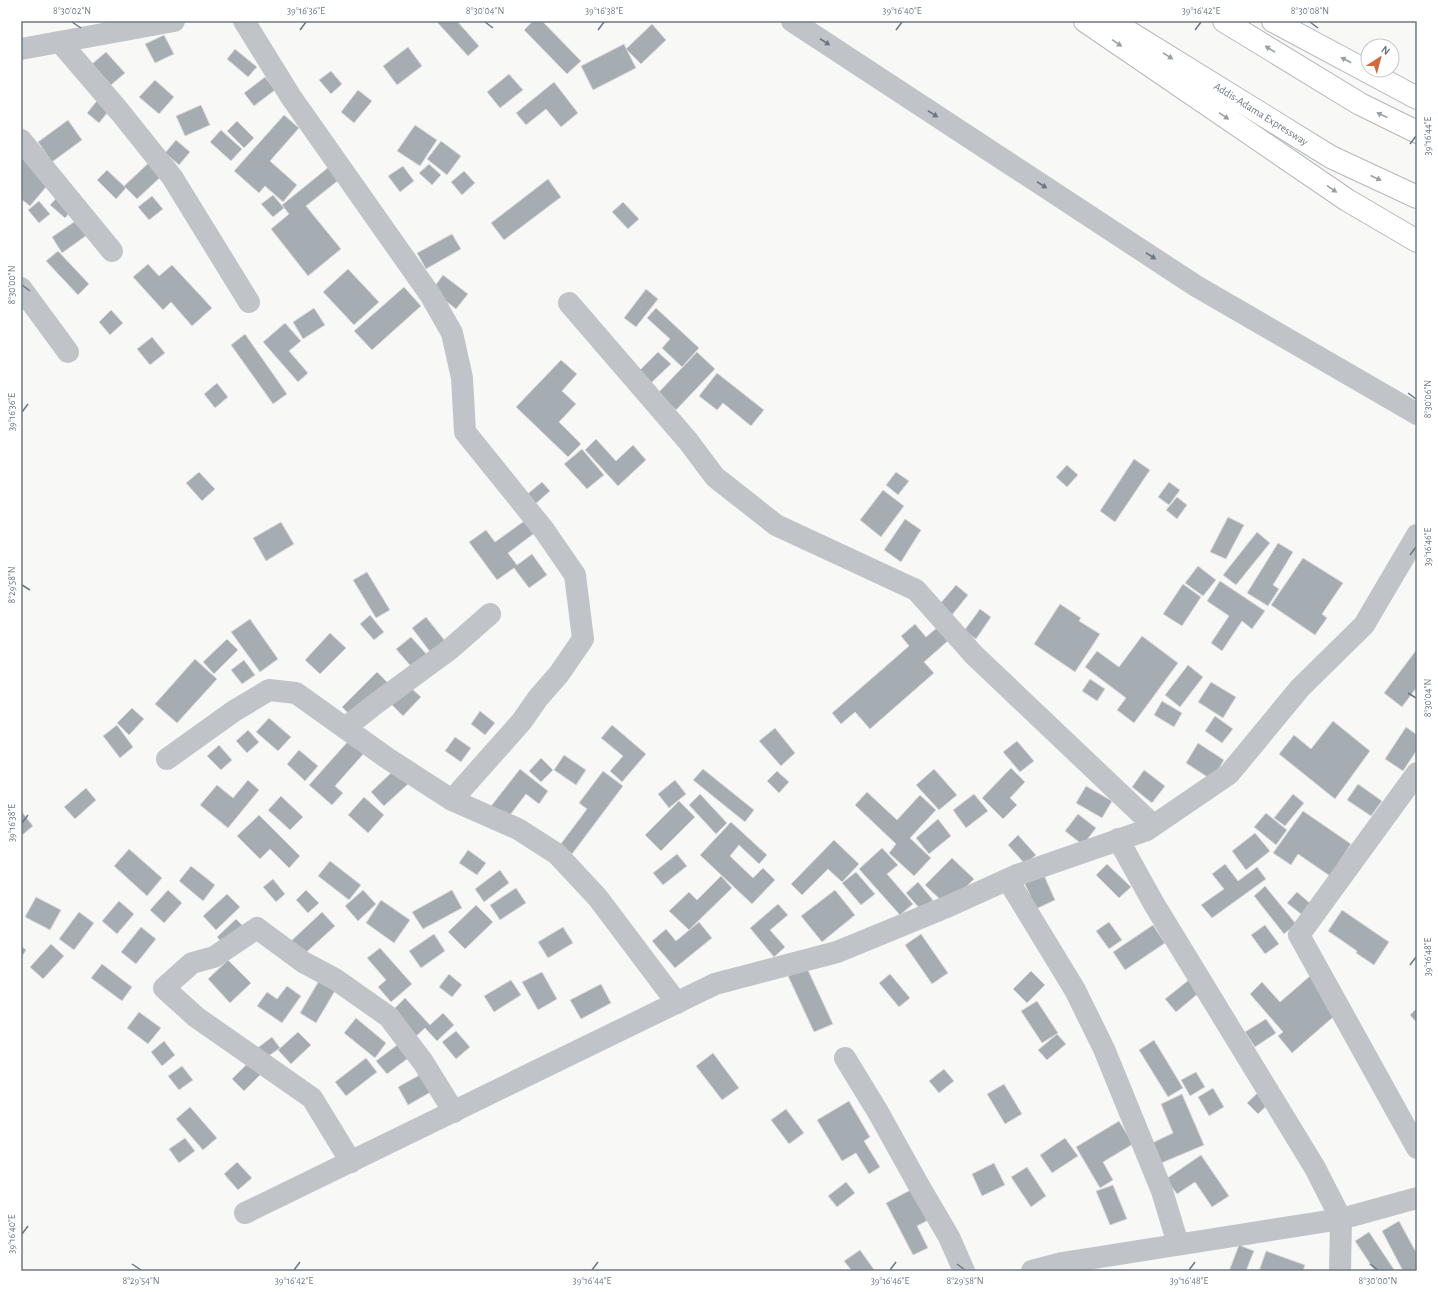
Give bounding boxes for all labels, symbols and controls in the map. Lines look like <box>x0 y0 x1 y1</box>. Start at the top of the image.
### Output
text: 8°30'02"N <box>53 6 91 16</box>
text: 39°16'36"E <box>287 6 325 16</box>
text: 8°30'04"N <box>466 6 504 16</box>
text: 39°16'38"E <box>585 6 623 16</box>
text: 39°16'40"E <box>882 6 922 16</box>
text: 39°16'42"E <box>1182 6 1220 16</box>
text: 8°30'08"N <box>1291 6 1329 16</box>
north arrow <box>1360 38 1400 78</box>
one-way arrow <box>819 39 831 46</box>
one-way arrow <box>1112 39 1122 47</box>
text: N <box>1379 44 1392 57</box>
one-way arrow <box>1264 46 1276 53</box>
one-way arrow <box>1163 52 1173 60</box>
one-way arrow <box>1340 57 1351 63</box>
street label: Addis-Adama Expressway <box>1212 80 1310 148</box>
one-way arrow <box>928 110 939 117</box>
one-way arrow <box>1219 112 1230 120</box>
one-way arrow <box>1376 112 1388 118</box>
text: 39°16'44"E <box>1423 116 1433 155</box>
one-way arrow <box>1371 175 1382 181</box>
one-way arrow <box>1037 181 1047 189</box>
one-way arrow <box>1327 185 1337 193</box>
one-way arrow <box>1146 252 1156 260</box>
text: 8°30'00"N <box>7 266 17 304</box>
text: 8°30'06"N <box>1423 380 1433 418</box>
text: 39°16'36"E <box>7 393 17 431</box>
text: 39°16'46"E <box>1423 527 1433 566</box>
text: 8°29'58"N <box>7 566 17 604</box>
text: 8°30'04"N <box>1423 679 1433 717</box>
text: 39°16'38"E <box>7 804 17 842</box>
text: 39°16'48"E <box>1423 937 1433 976</box>
text: 39°16'40"E <box>7 1214 17 1254</box>
text: 8°29'54"N <box>122 1276 160 1286</box>
text: 39°16'42"E <box>275 1276 313 1286</box>
text: 39°16'44"E <box>573 1276 612 1286</box>
text: 39°16'46"E <box>871 1276 910 1286</box>
text: 8°29'58"N <box>946 1276 984 1286</box>
text: 39°16'48"E <box>1170 1276 1209 1286</box>
text: 8°30'00"N <box>1359 1276 1397 1286</box>

